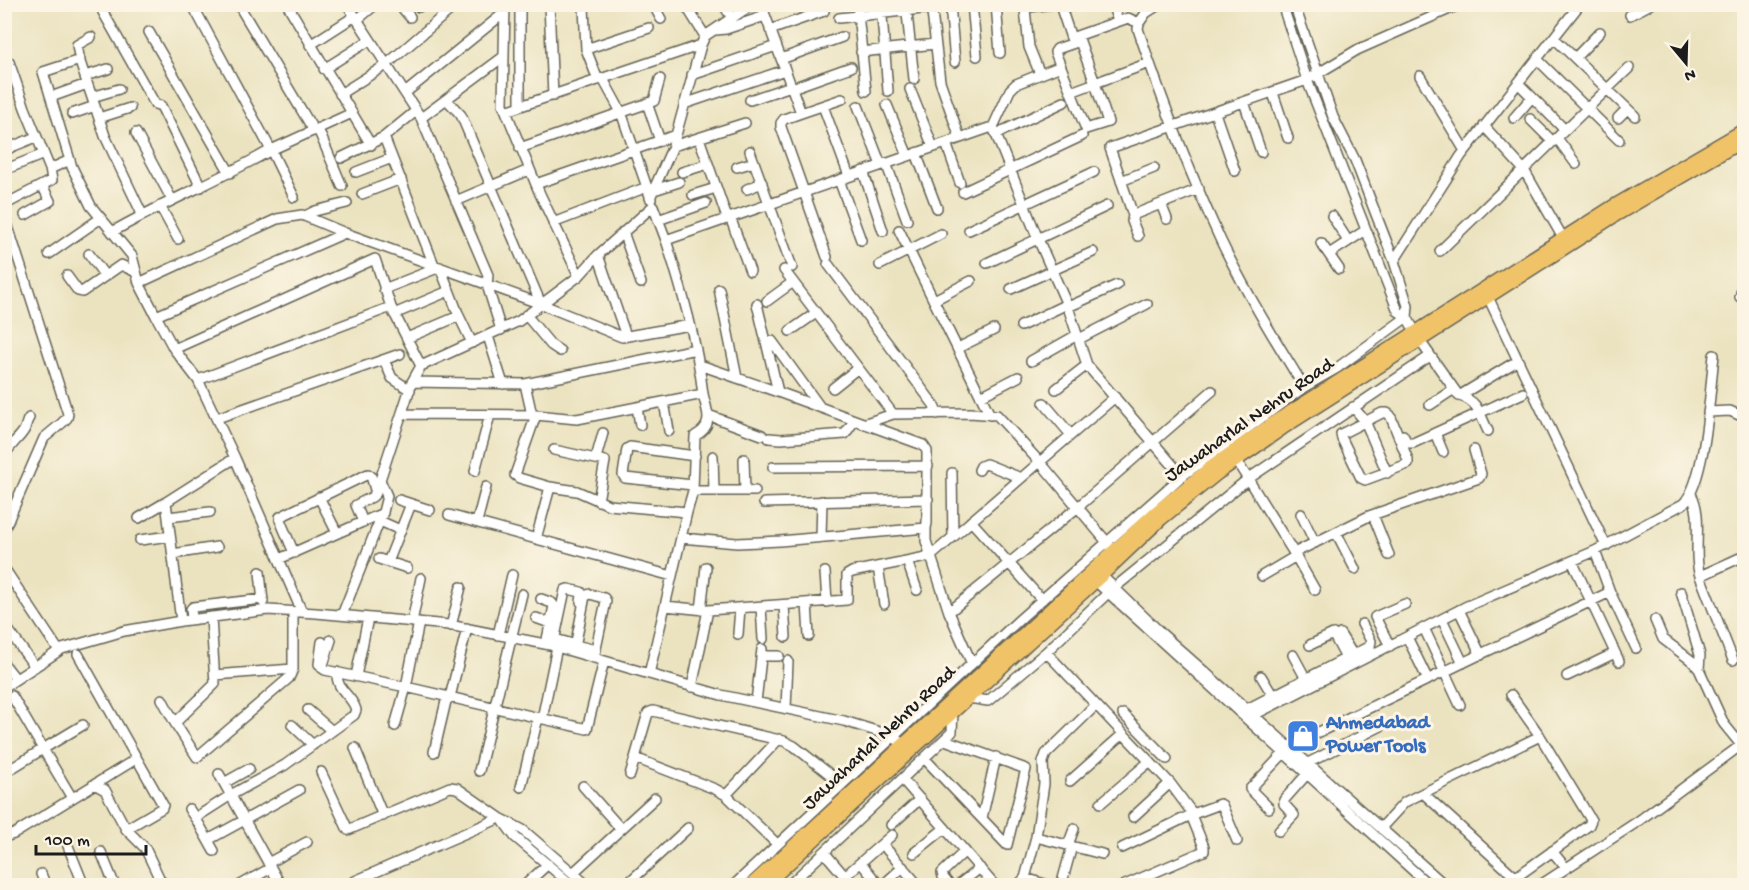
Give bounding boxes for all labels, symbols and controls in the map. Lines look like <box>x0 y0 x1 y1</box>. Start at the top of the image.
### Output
north arrow <box>1656 33 1716 93</box>
text: N <box>1681 63 1698 85</box>
street label: Jawaharlal Nehru Road <box>1161 353 1341 488</box>
street label: Jawaharlal Nehru Road <box>799 661 963 816</box>
place label: Ahmedabad Power Tools <box>1325 713 1432 759</box>
shop icon: Ahmedabad Power Tools <box>1285 718 1321 754</box>
scale bar <box>36 818 146 856</box>
text: 100 m <box>44 831 90 852</box>

